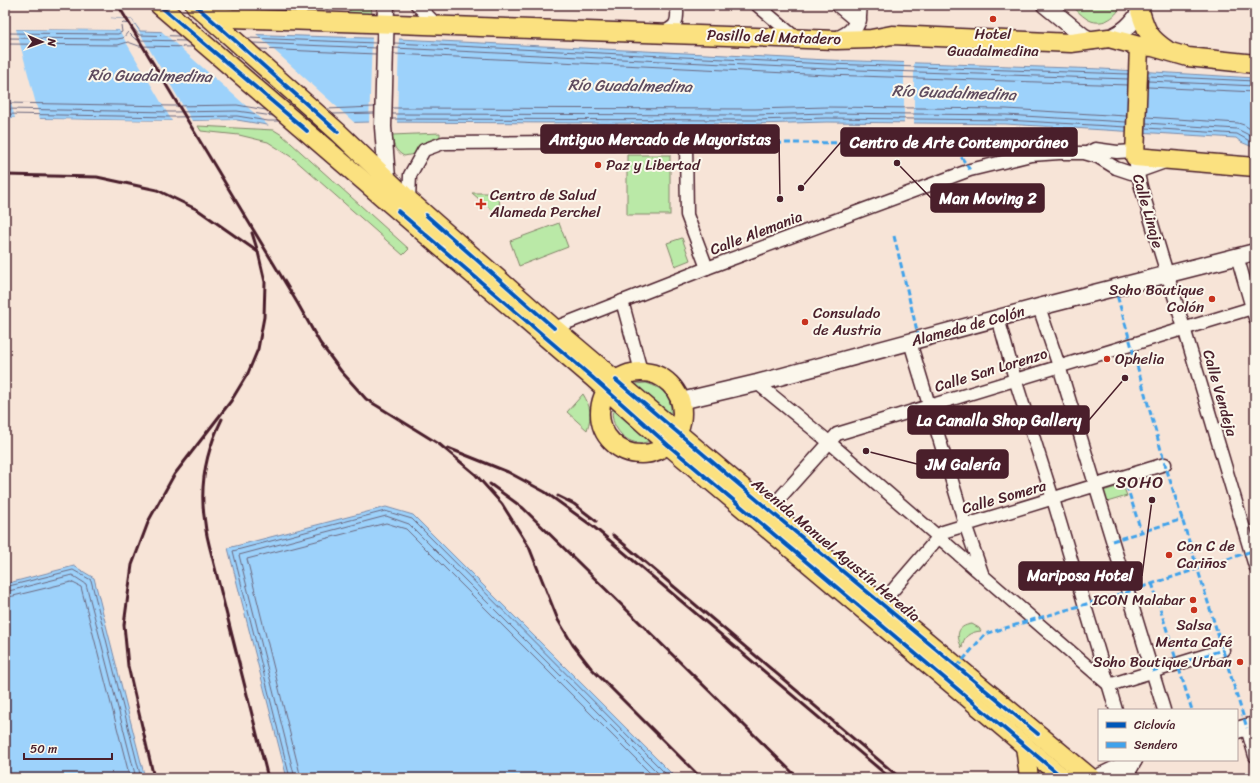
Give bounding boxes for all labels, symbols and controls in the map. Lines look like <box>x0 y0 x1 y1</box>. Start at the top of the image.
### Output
marker: Hotel Guadalmedina <box>988 14 998 24</box>
place label: Hotel Guadalmedina <box>947 21 1039 64</box>
north arrow <box>22 22 62 62</box>
street label: Pasillo del Matadero <box>707 22 842 52</box>
text: N <box>42 37 61 47</box>
water label: Río Guadalmedina <box>88 60 214 91</box>
water label: Río Guadalmedina <box>568 70 694 101</box>
water label: Río Guadalmedina <box>891 76 1018 109</box>
callout: Antiguo Mercado de Mayoristas <box>541 125 779 153</box>
text: Antiguo Mercado de Mayoristas <box>548 125 771 154</box>
callout: Centro de Arte Contemporáneo <box>841 128 1077 156</box>
text: Centro de Arte Contemporáneo <box>849 128 1068 157</box>
place label: Paz y Libertad <box>606 152 701 178</box>
marker: Paz y Libertad <box>593 160 603 170</box>
street label: Calle Linaje <box>1125 171 1171 252</box>
place label: Centro de Salud Alameda Perchel <box>489 182 601 225</box>
callout: Man Moving 2 <box>931 184 1044 212</box>
text: Man Moving 2 <box>938 184 1038 213</box>
marker: Centro de Salud Alameda Perchel <box>475 198 487 210</box>
street label: Calle Alemania <box>706 203 806 263</box>
place label: Soho Boutique Colón <box>1109 277 1204 320</box>
marker: Soho Boutique Colón <box>1207 294 1217 304</box>
street label: Alameda de Colón <box>907 298 1028 354</box>
place label: Consulado de Austria <box>813 300 882 343</box>
marker: Consulado de Austria <box>800 317 810 327</box>
street label: Calle San Lorenzo <box>931 340 1051 400</box>
place label: Ophelia <box>1115 346 1165 372</box>
street label: Calle Vendeja <box>1195 346 1245 440</box>
marker: Ophelia <box>1102 354 1112 364</box>
callout: La Canalla Shop Gallery <box>908 406 1089 434</box>
text: La Canalla Shop Gallery <box>917 406 1082 435</box>
callout: JM Galería <box>917 450 1008 478</box>
text: JM Galería <box>924 450 1002 479</box>
district label: SOHO <box>1116 467 1164 497</box>
street label: Avenida Manuel Agustín Heredia <box>745 471 927 629</box>
street label: Calle Somera <box>959 472 1050 521</box>
place label: Con C de Cariños <box>1177 533 1235 576</box>
marker: Con C de Cariños <box>1164 550 1174 560</box>
text: Mariposa Hotel <box>1026 561 1134 590</box>
callout: Mariposa Hotel <box>1019 562 1142 590</box>
place label: ICON Malabar <box>1091 587 1186 613</box>
marker: ICON Malabar <box>1188 595 1198 605</box>
marker: Salsa Menta Café <box>1189 605 1199 615</box>
place label: Salsa Menta Café <box>1155 612 1233 655</box>
place label: Soho Boutique Urban <box>1093 649 1232 675</box>
marker: Soho Boutique Urban <box>1235 657 1245 667</box>
legend <box>1098 709 1238 761</box>
text: Ciclovía <box>1134 714 1175 736</box>
text: Sendero <box>1134 734 1178 756</box>
scale bar <box>24 735 112 761</box>
text: 50 m <box>30 738 57 760</box>

